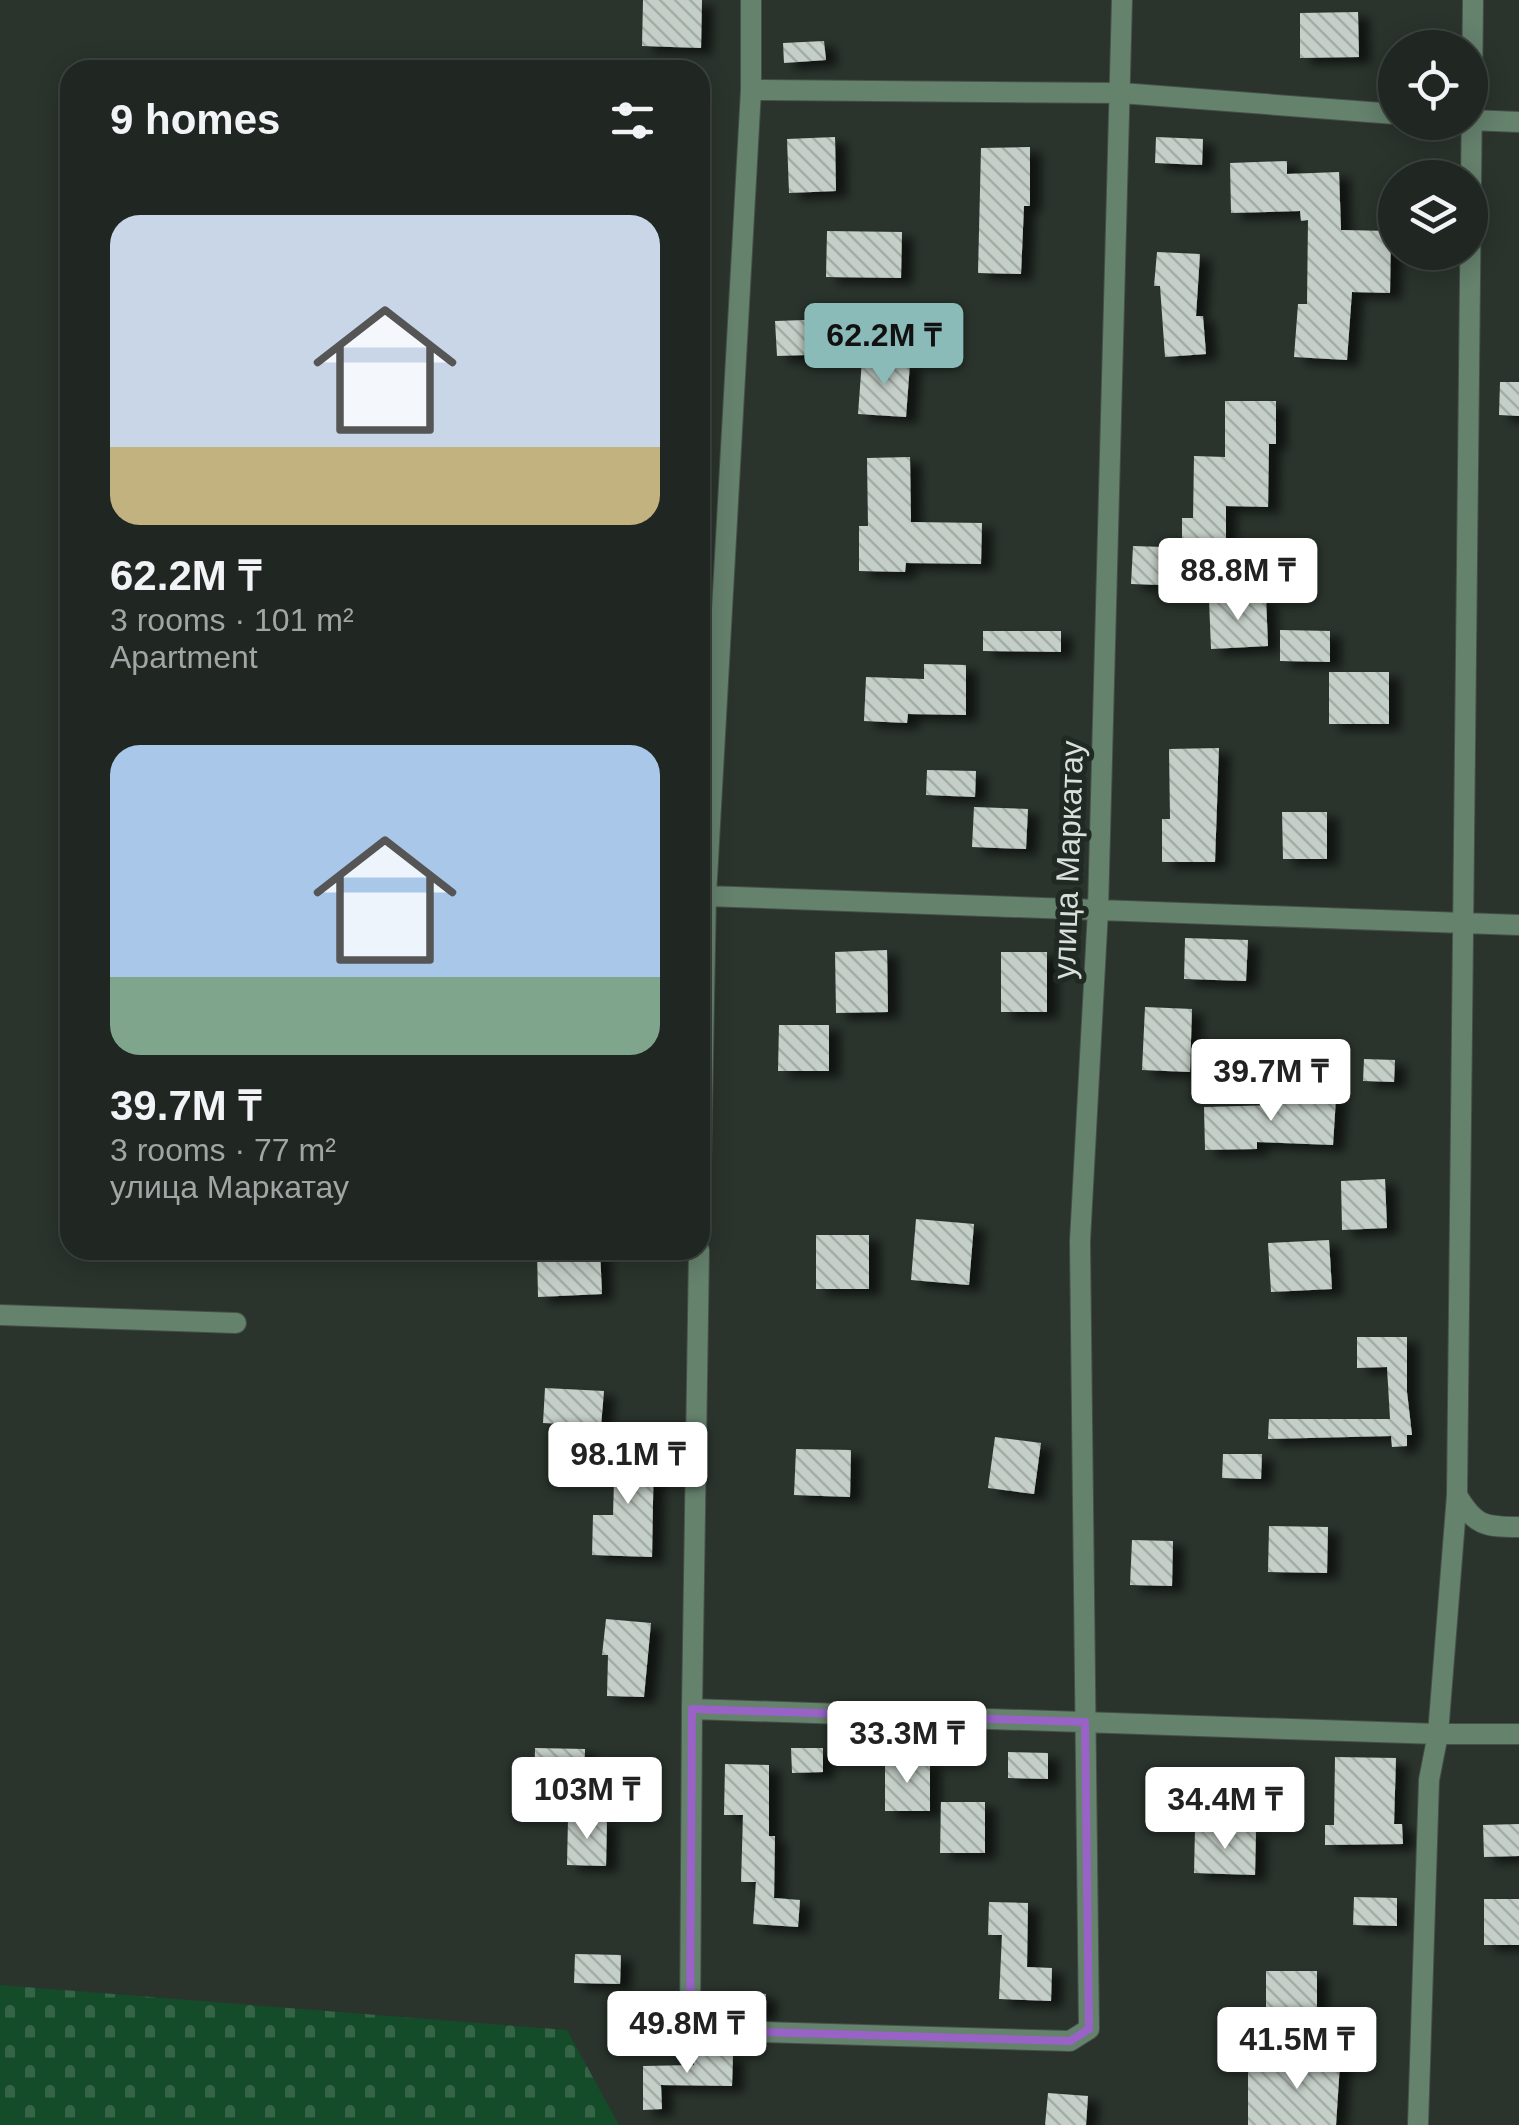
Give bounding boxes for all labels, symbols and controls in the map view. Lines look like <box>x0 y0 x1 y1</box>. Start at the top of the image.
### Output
map controls <box>1378 30 1488 270</box>
button: locate <box>1378 30 1488 140</box>
icon: filters <box>605 93 660 148</box>
text: 9 homes <box>110 96 280 143</box>
button: layers <box>1378 160 1488 270</box>
icon: home <box>295 280 475 460</box>
pin: 62.2M ₸ <box>792 303 976 388</box>
text: 62.2M ₸ <box>826 317 942 353</box>
pin: 88.8M ₸ <box>1146 538 1330 623</box>
text: 62.2M ₸ <box>110 552 261 599</box>
text: 88.8M ₸ <box>1180 552 1296 588</box>
text: 3 rooms · 101 m² <box>110 602 354 638</box>
text: Apartment <box>110 639 258 675</box>
street label: улица Маркатау <box>1046 740 1090 980</box>
icon: home <box>295 810 475 990</box>
pin: 39.7M ₸ <box>1179 1039 1363 1124</box>
text: 39.7M ₸ <box>1213 1053 1329 1089</box>
text: 39.7M ₸ <box>110 1082 261 1129</box>
text: 3 rooms · 77 m² <box>110 1132 336 1168</box>
text: улица Маркатау <box>110 1169 349 1205</box>
pin: 98.1M ₸ <box>536 1422 720 1507</box>
text: 98.1M ₸ <box>570 1436 686 1472</box>
pin: 33.3M ₸ <box>815 1701 999 1786</box>
text: 33.3M ₸ <box>849 1715 965 1751</box>
pin: 103M ₸ <box>506 1757 668 1842</box>
pin: 34.4M ₸ <box>1133 1767 1317 1852</box>
text: 103M ₸ <box>534 1771 640 1807</box>
text: 34.4M ₸ <box>1167 1781 1283 1817</box>
pin: 49.8M ₸ <box>595 1991 779 2076</box>
text: 49.8M ₸ <box>629 2005 745 2041</box>
pin: 41.5M ₸ <box>1205 2007 1389 2092</box>
text: 41.5M ₸ <box>1239 2021 1355 2057</box>

